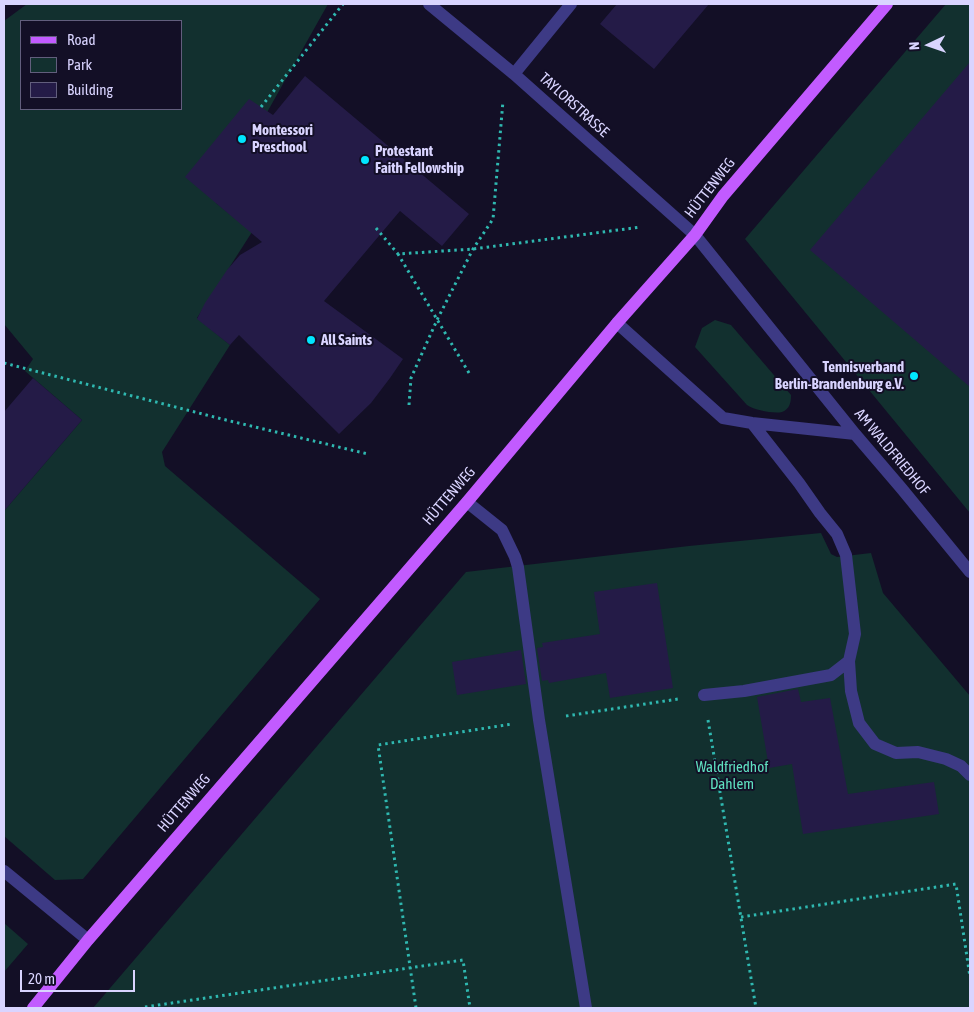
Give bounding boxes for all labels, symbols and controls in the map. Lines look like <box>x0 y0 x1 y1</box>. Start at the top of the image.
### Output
legend <box>20 20 182 110</box>
north arrow <box>904 20 954 70</box>
text: Road <box>67 31 96 48</box>
text: N <box>906 41 922 50</box>
text: Park <box>67 56 92 73</box>
street label: TAYLORSTRASSE <box>535 69 613 141</box>
text: Building <box>67 81 113 98</box>
place label: Montessori Preschool <box>252 121 313 156</box>
marker: Montessori Preschool <box>236 133 248 145</box>
place label: Protestant Faith Fellowship <box>375 142 464 177</box>
marker: Protestant Faith Fellowship <box>359 154 371 166</box>
street label: HÜTTENWEG <box>681 154 739 222</box>
place label: All Saints <box>321 331 372 349</box>
marker: All Saints <box>305 334 317 346</box>
place label: Tennisverband Berlin-Brandenburg e.V. <box>775 358 904 393</box>
marker: Tennisverband Berlin-Brandenburg e.V. <box>908 370 920 382</box>
street label: AM WALDFRIEDHOF <box>851 405 933 499</box>
street label: HÜTTENWEG <box>419 463 479 529</box>
park label: Waldfriedhof Dahlem <box>696 758 768 793</box>
street label: HÜTTENWEG <box>154 770 214 836</box>
scale bar <box>22 960 138 992</box>
text: 20 m <box>28 970 55 987</box>

